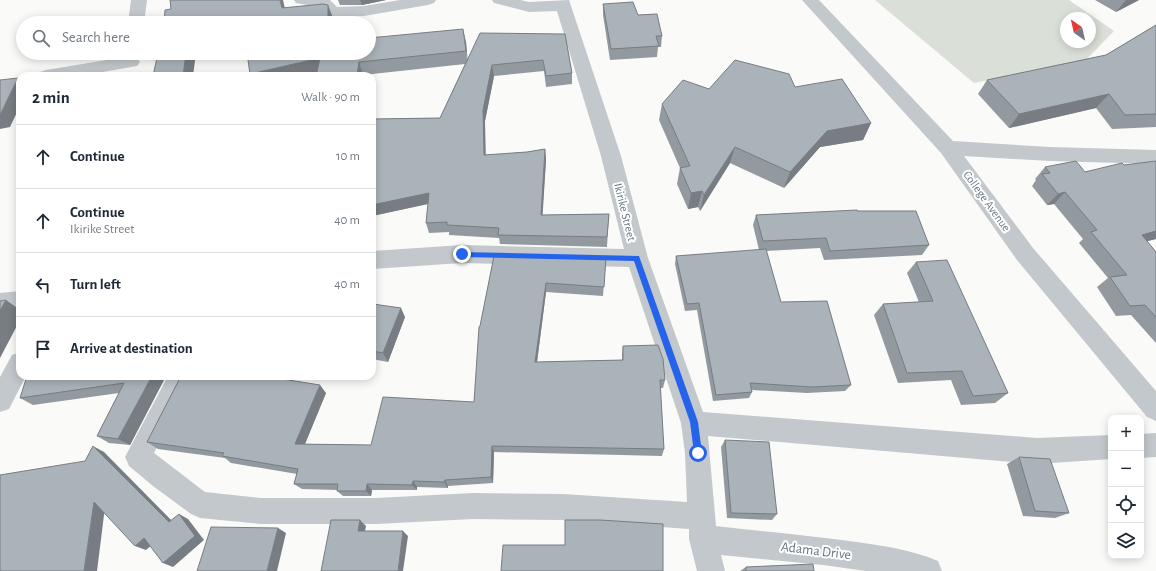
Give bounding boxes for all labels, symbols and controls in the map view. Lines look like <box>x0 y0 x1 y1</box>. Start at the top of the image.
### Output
north arrow <box>1060 12 1096 48</box>
search box <box>16 16 376 60</box>
icon: search <box>30 27 52 49</box>
text: Search here <box>62 30 130 45</box>
text: 2 min <box>32 89 70 106</box>
text: Walk · 90 m <box>301 91 360 104</box>
icon: ahead <box>32 146 54 168</box>
text: Continue <box>70 149 125 164</box>
text: 10 m <box>336 150 360 163</box>
street label: College Avenue <box>961 169 1013 233</box>
street label: Ikirike Street <box>612 182 638 242</box>
text: Continue <box>70 205 125 220</box>
icon: ahead <box>32 210 54 232</box>
text: 40 m <box>334 214 360 227</box>
text: Ikirike Street <box>70 223 134 236</box>
route end <box>453 245 471 263</box>
icon: left <box>32 274 54 296</box>
text: Turn left <box>70 277 121 292</box>
text: 40 m <box>334 278 360 291</box>
icon: arrive <box>32 338 54 360</box>
text: Arrive at destination <box>70 341 193 356</box>
map controls <box>1108 415 1144 559</box>
button: + <box>1108 415 1144 451</box>
route start <box>689 444 707 462</box>
button: − <box>1108 451 1144 487</box>
button: locate <box>1108 487 1144 523</box>
button: layers <box>1108 523 1144 559</box>
street label: Adama Drive <box>780 540 852 562</box>

